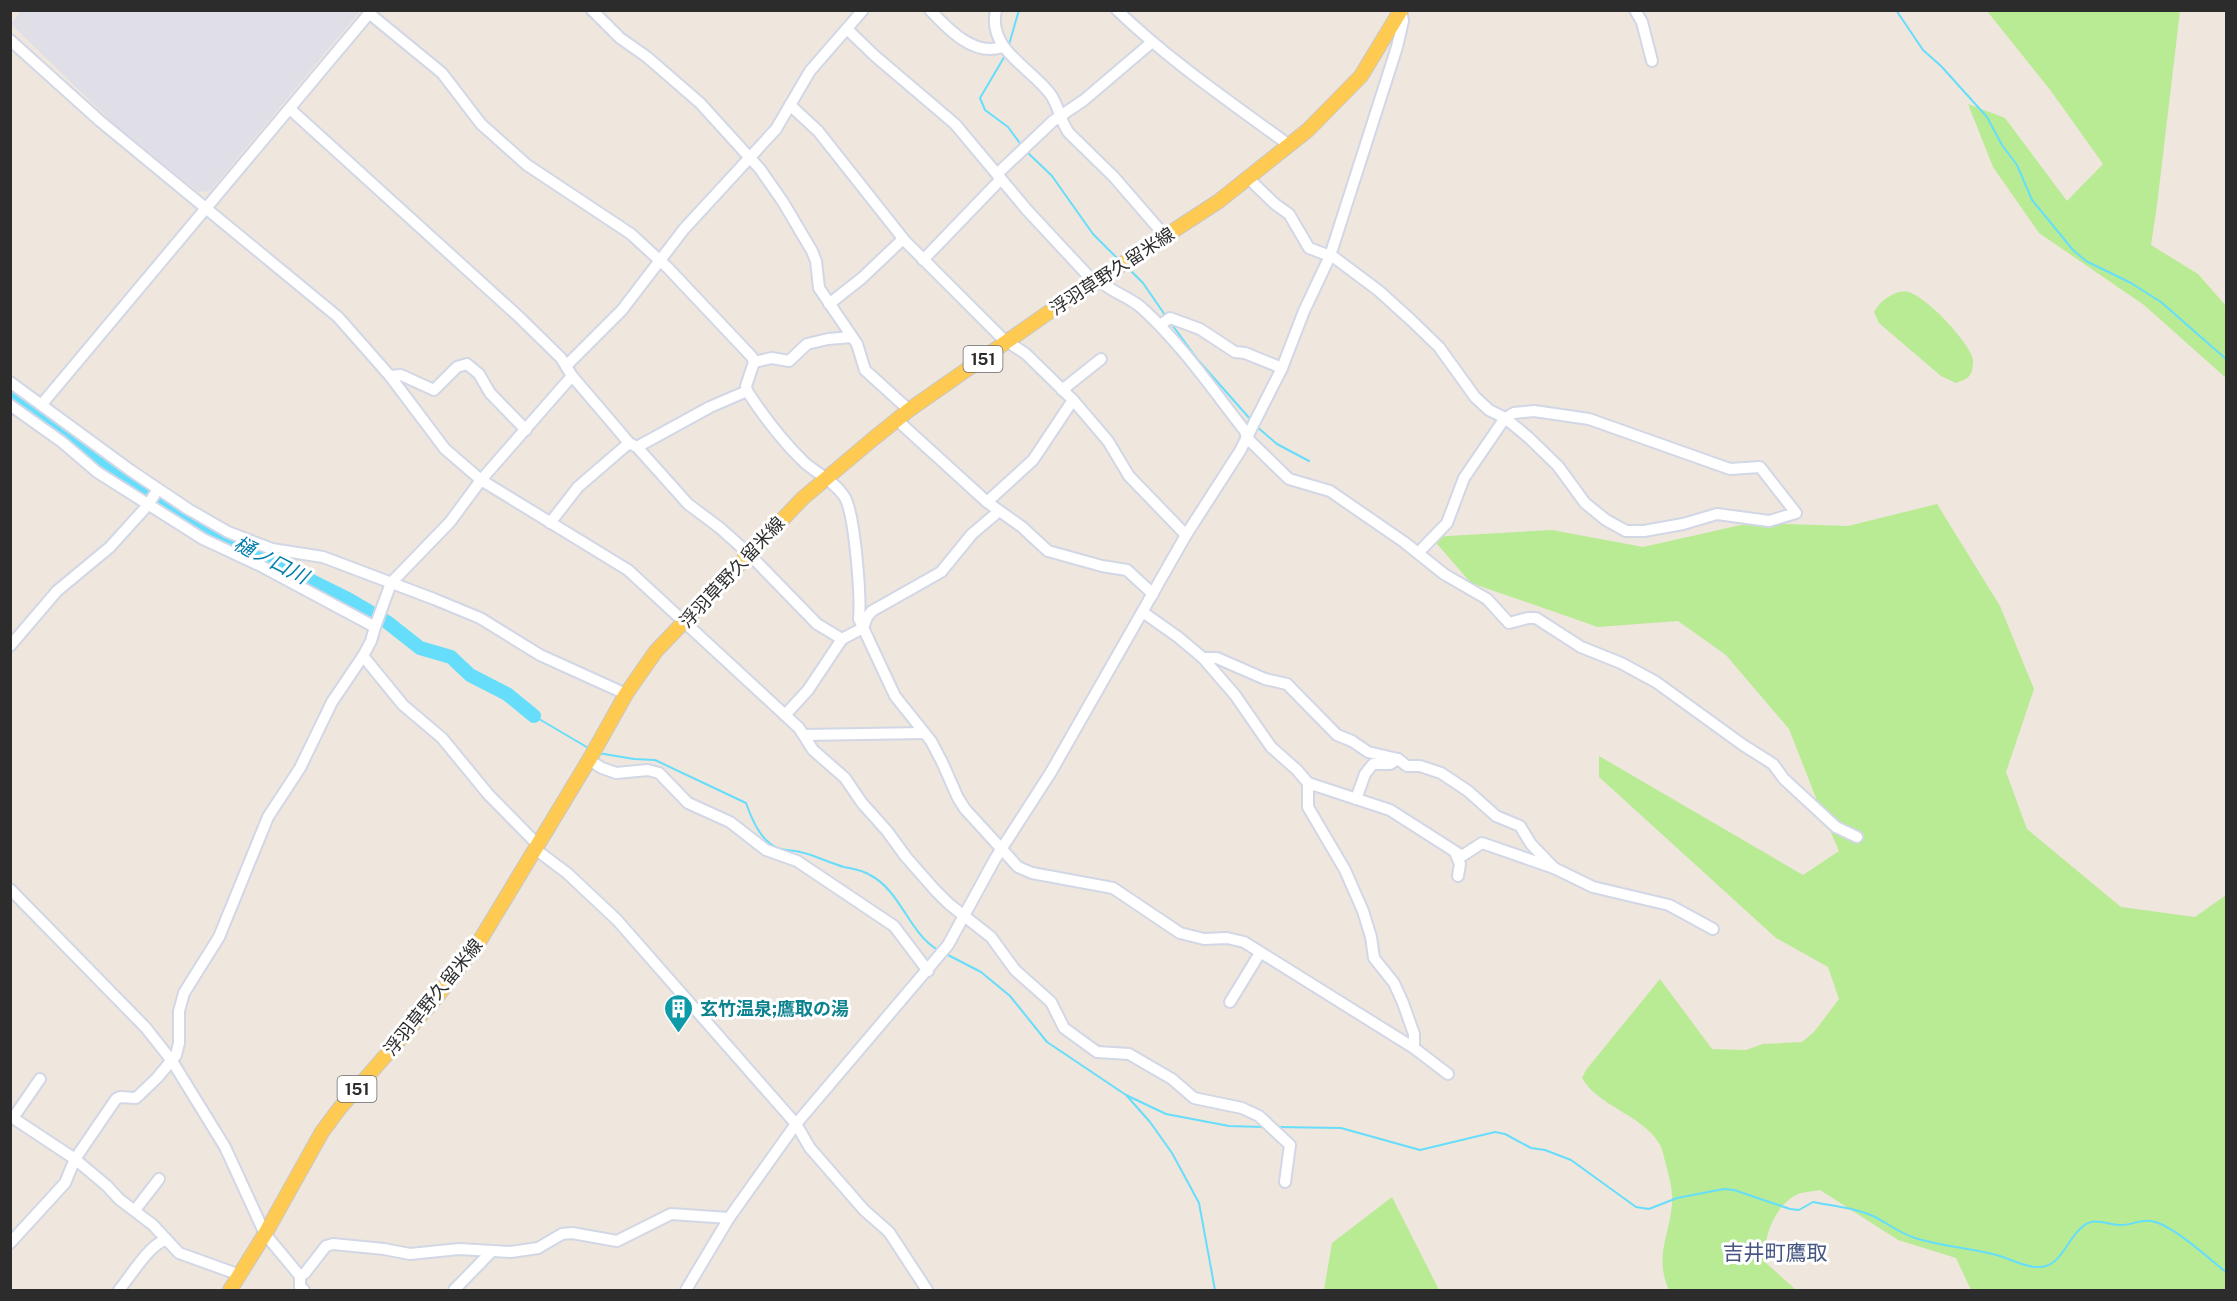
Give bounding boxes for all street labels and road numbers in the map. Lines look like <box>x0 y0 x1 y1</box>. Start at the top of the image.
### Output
street label: 浮羽草野久留米線 <box>1046 223 1178 319</box>
road number: 151 <box>964 346 1002 372</box>
street label: 浮羽草野久留米線 <box>675 512 789 632</box>
street label: 浮羽草野久留米線 <box>380 934 486 1060</box>
road number: 151 <box>338 1076 376 1102</box>

